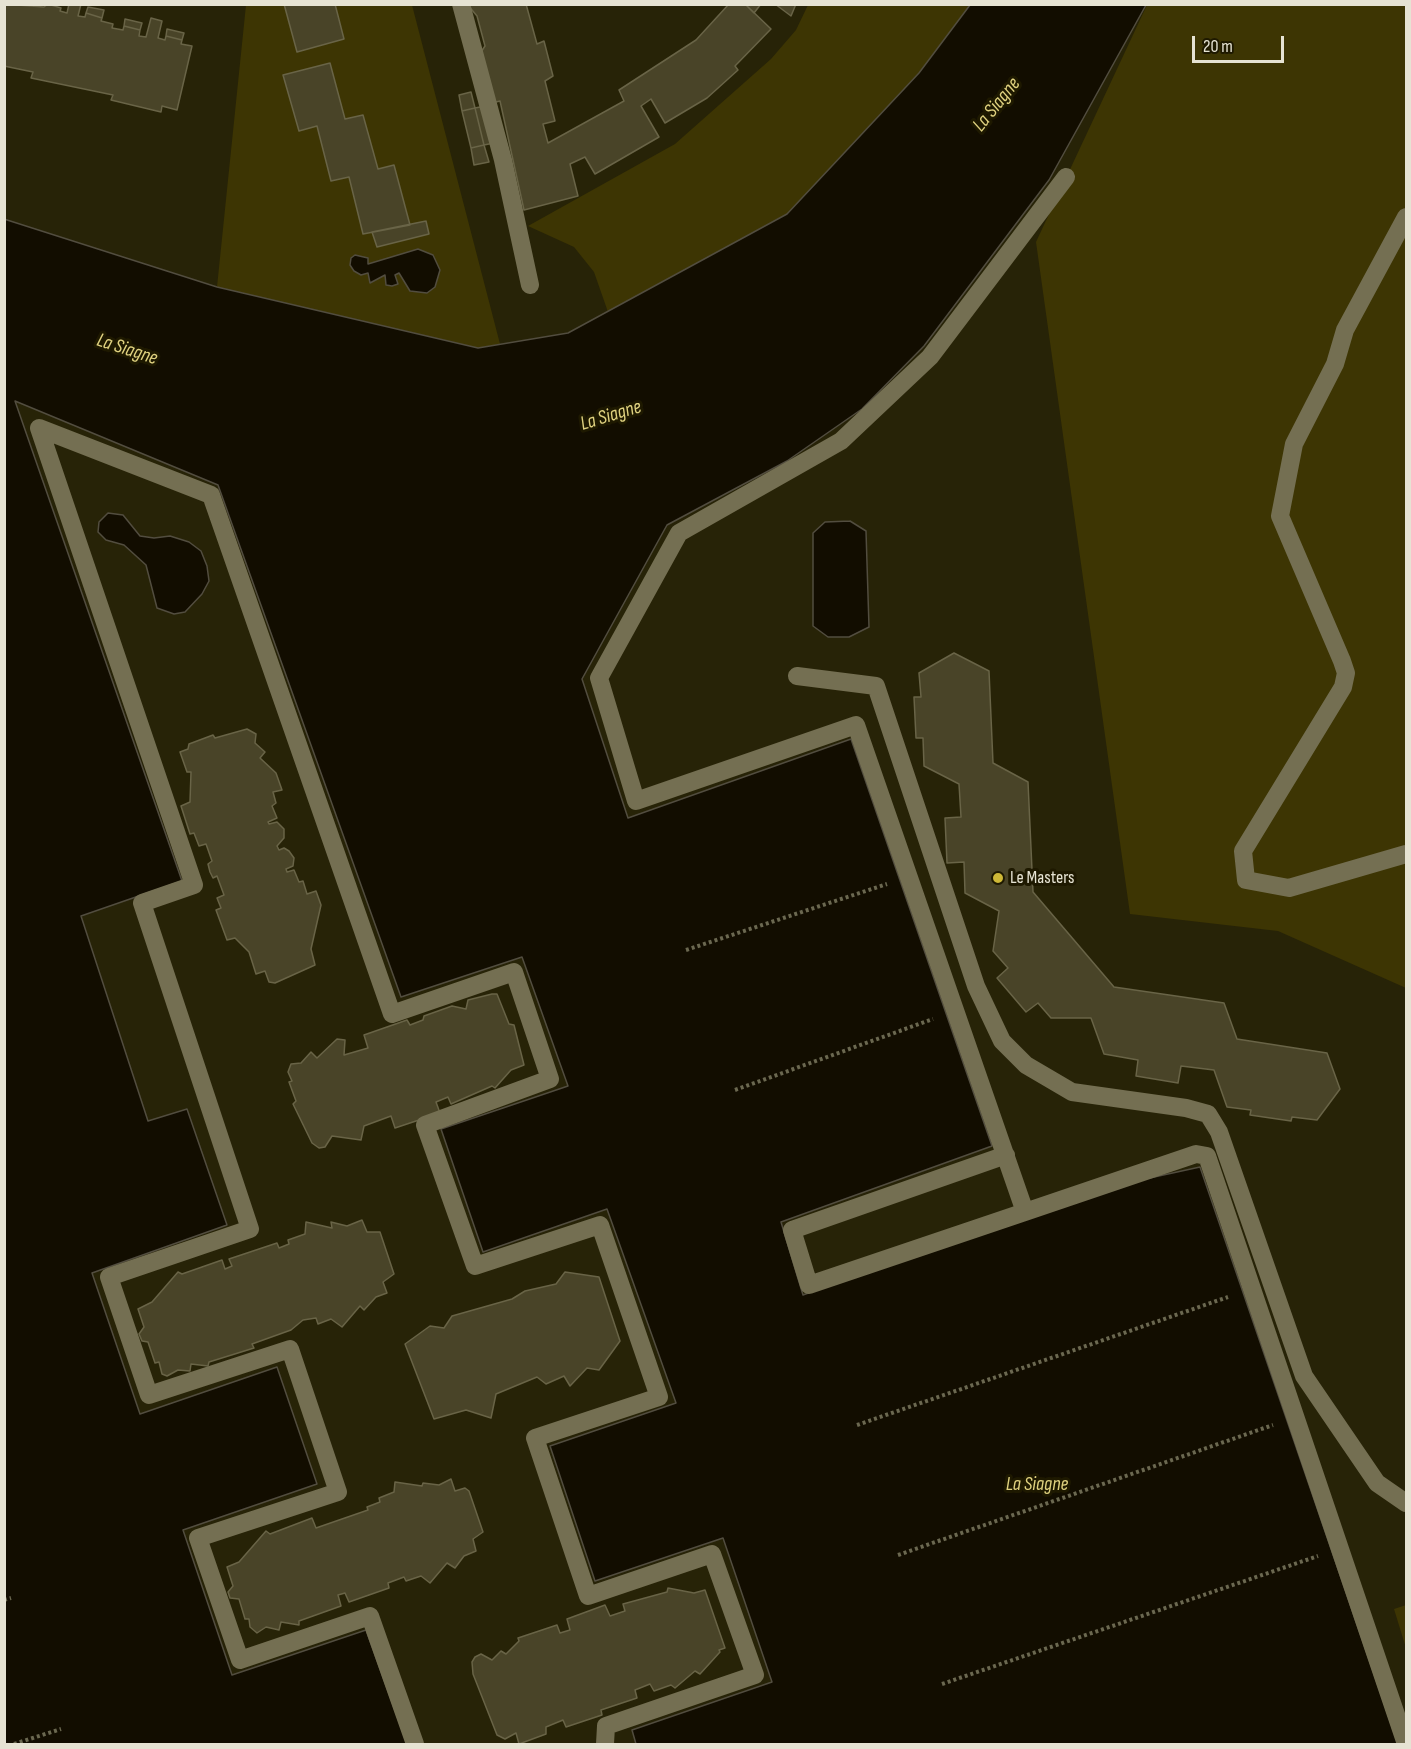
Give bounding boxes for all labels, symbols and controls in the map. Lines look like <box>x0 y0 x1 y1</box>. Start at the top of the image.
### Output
scale bar <box>1195 24 1286 62</box>
text: 20 m <box>1203 36 1233 57</box>
water label: La Siagne <box>968 73 1026 137</box>
water label: La Siagne <box>93 329 161 371</box>
water label: La Siagne <box>578 395 644 437</box>
place label: Le Masters <box>1010 867 1075 889</box>
marker: Le Masters <box>991 871 1005 885</box>
water label: La Siagne <box>1006 1473 1068 1497</box>

